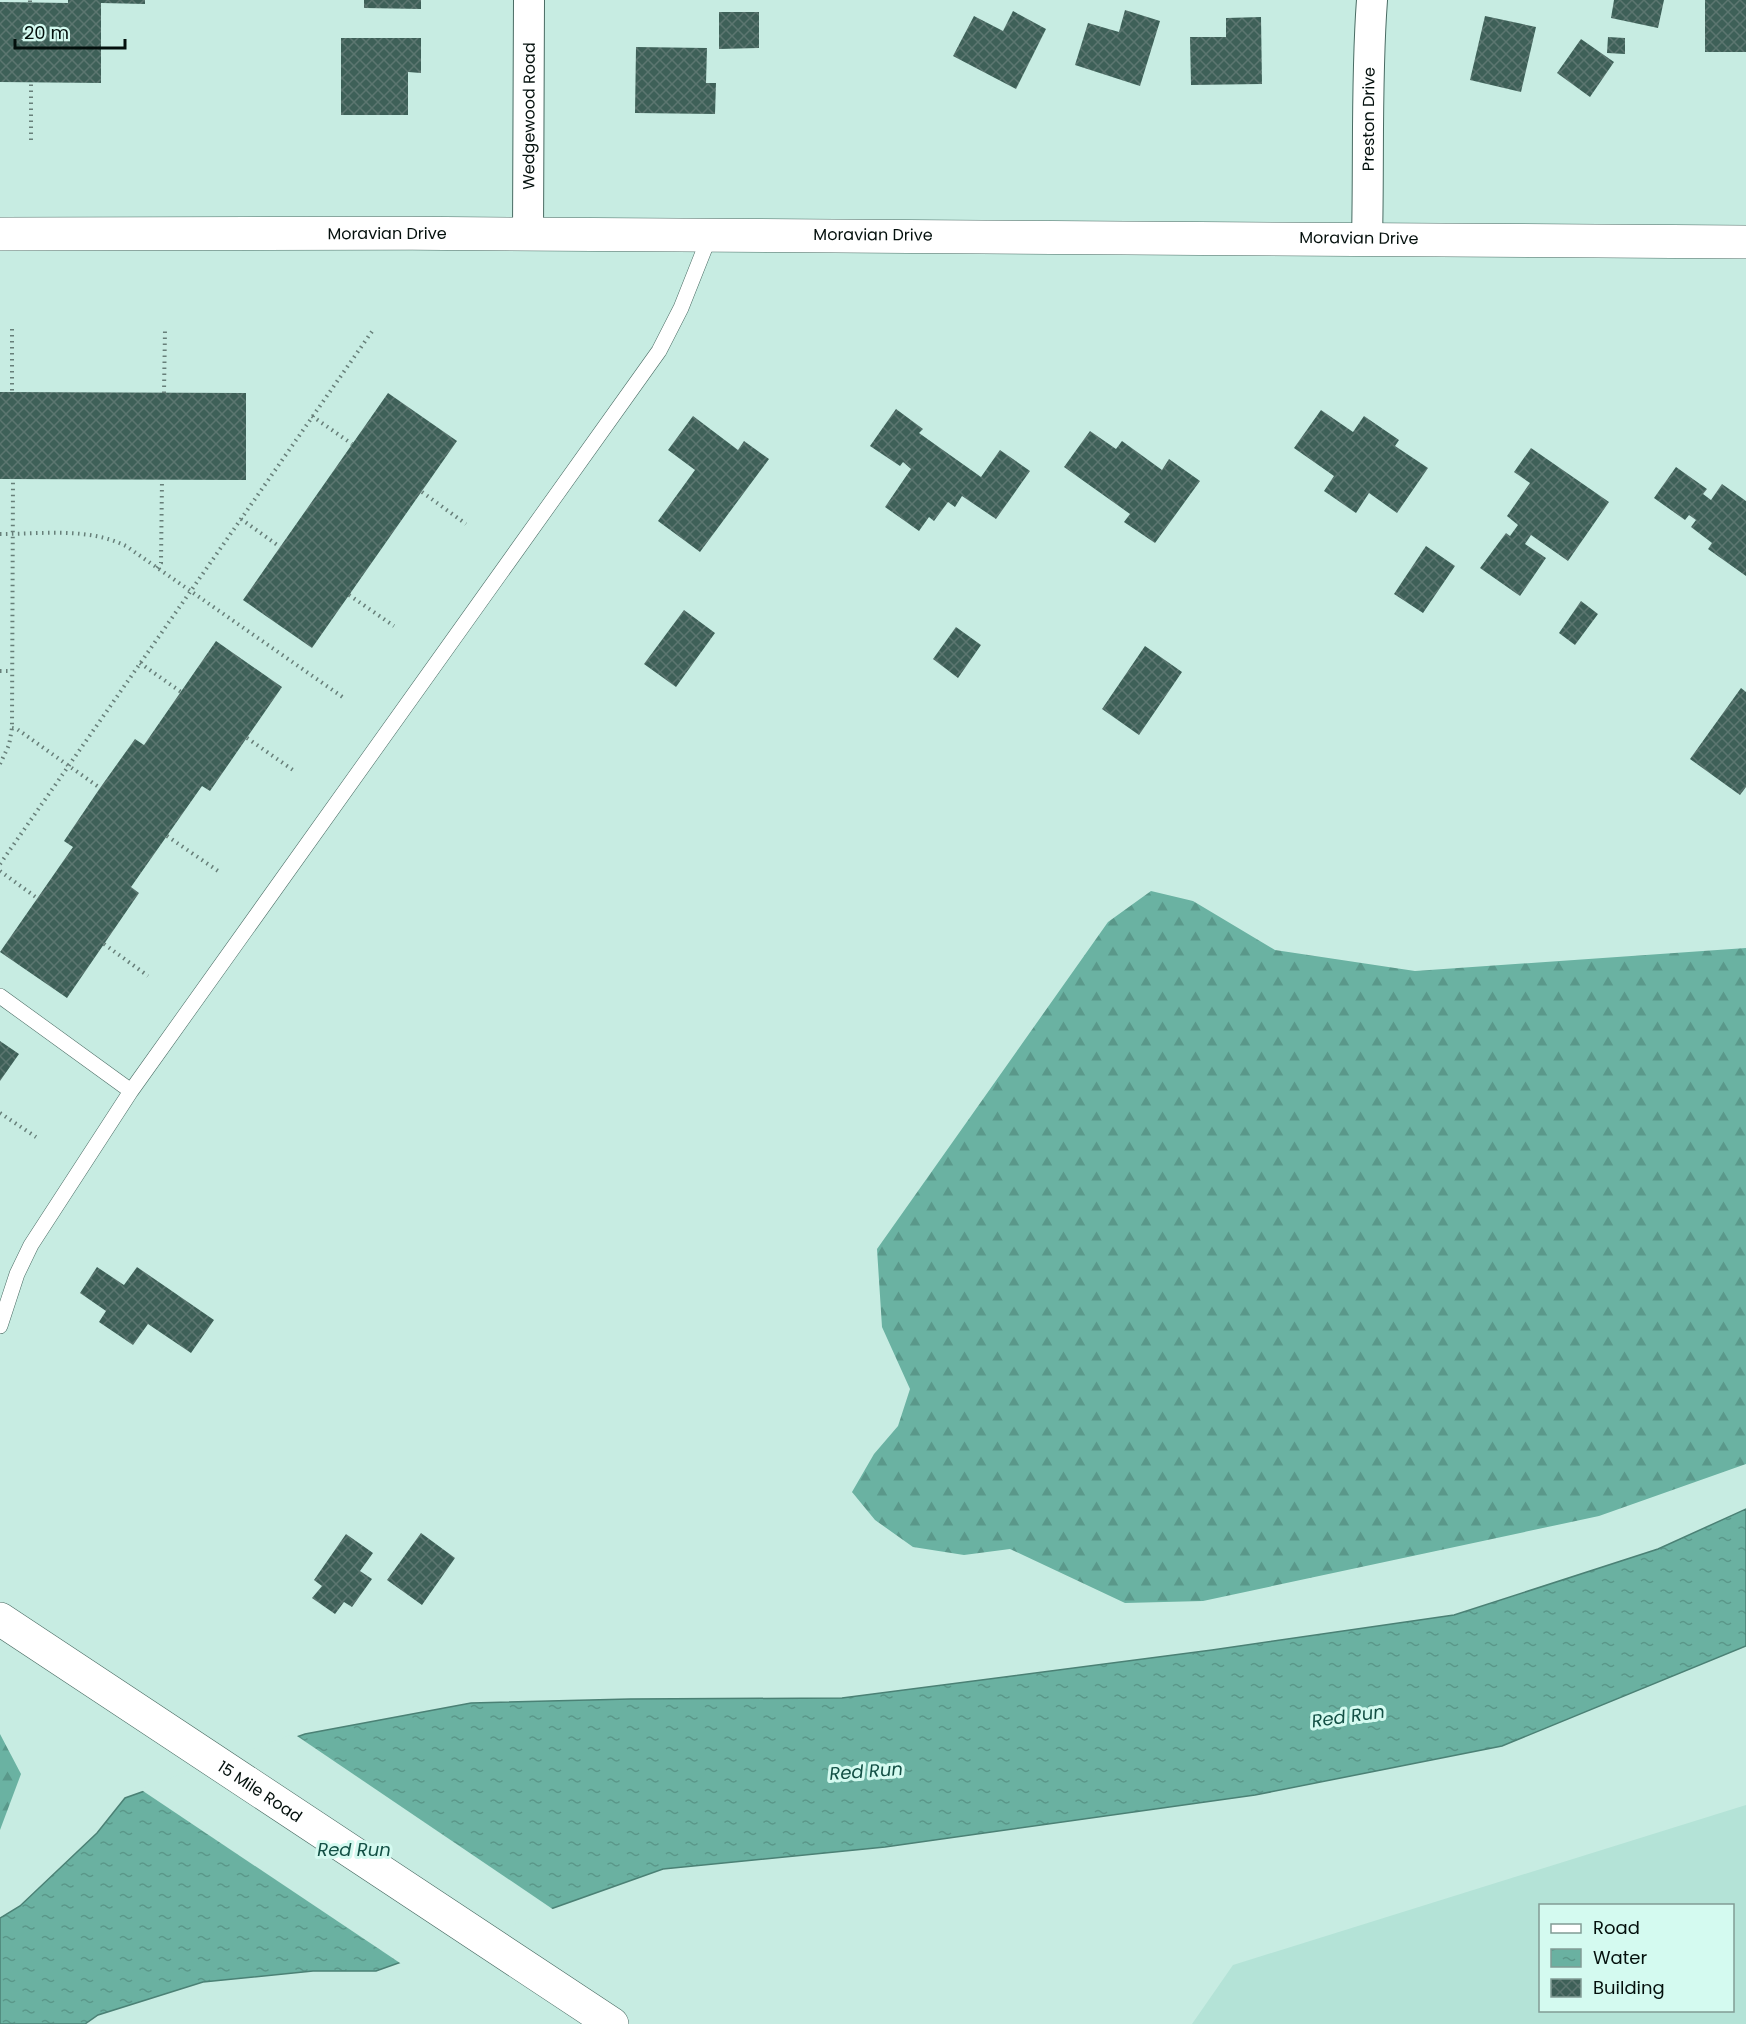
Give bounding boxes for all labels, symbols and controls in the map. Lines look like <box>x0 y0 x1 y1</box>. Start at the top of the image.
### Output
scale bar <box>15 12 124 50</box>
text: 20 m <box>24 20 69 45</box>
street label: Wedgewood Road <box>517 42 540 190</box>
street label: Preston Drive <box>1356 67 1380 171</box>
street label: Moravian Drive <box>327 222 447 245</box>
street label: Moravian Drive <box>813 223 933 246</box>
street label: Moravian Drive <box>1299 226 1419 250</box>
water label: Red Run <box>1310 1698 1386 1734</box>
street label: 15 Mile Road <box>213 1755 307 1828</box>
water label: Red Run <box>828 1756 904 1786</box>
water label: Red Run <box>317 1837 391 1862</box>
legend <box>1539 1904 1734 2012</box>
text: Road <box>1593 1915 1640 1940</box>
text: Water <box>1593 1945 1647 1970</box>
text: Building <box>1593 1975 1665 2000</box>

